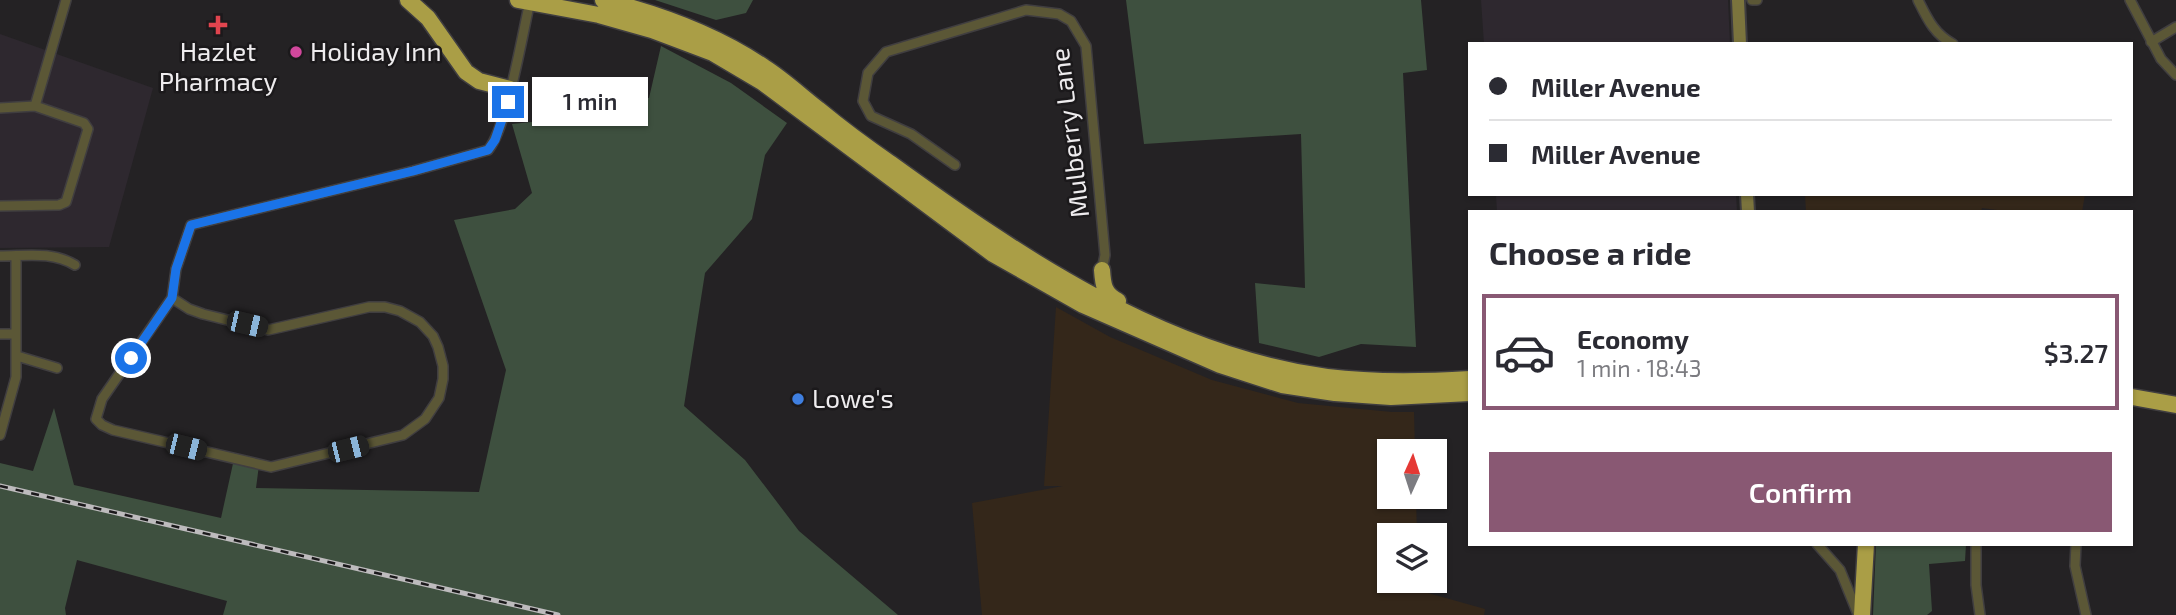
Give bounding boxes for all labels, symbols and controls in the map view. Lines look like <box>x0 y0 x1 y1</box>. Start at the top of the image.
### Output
marker: Hazlet Pharmacy <box>210 17 226 33</box>
place label: Hazlet Pharmacy <box>159 35 278 96</box>
place label: Holiday Inn <box>310 35 441 66</box>
marker: Holiday Inn <box>288 44 304 60</box>
street label: Mulberry Lane <box>1043 47 1094 220</box>
text: Miller Avenue <box>1531 71 1701 102</box>
callout: 1 min <box>532 78 648 126</box>
route end <box>492 86 524 118</box>
text: 1 min <box>563 87 617 115</box>
text: Miller Avenue <box>1531 138 1701 169</box>
text: Choose a ride <box>1489 233 1692 271</box>
car <box>225 309 270 339</box>
icon: car <box>1493 321 1556 384</box>
text: Economy <box>1577 323 1689 354</box>
text: $3.27 <box>2044 337 2108 368</box>
route start <box>115 342 147 374</box>
text: 1 min · 18:43 <box>1577 354 1702 382</box>
place label: Lowe's <box>812 382 894 413</box>
marker: Lowe's <box>790 391 806 407</box>
car <box>164 432 209 462</box>
car <box>326 434 371 464</box>
north arrow <box>1377 439 1447 509</box>
map controls <box>1377 439 1447 593</box>
button: Confirm <box>1489 452 2112 532</box>
button: layers <box>1377 523 1447 593</box>

